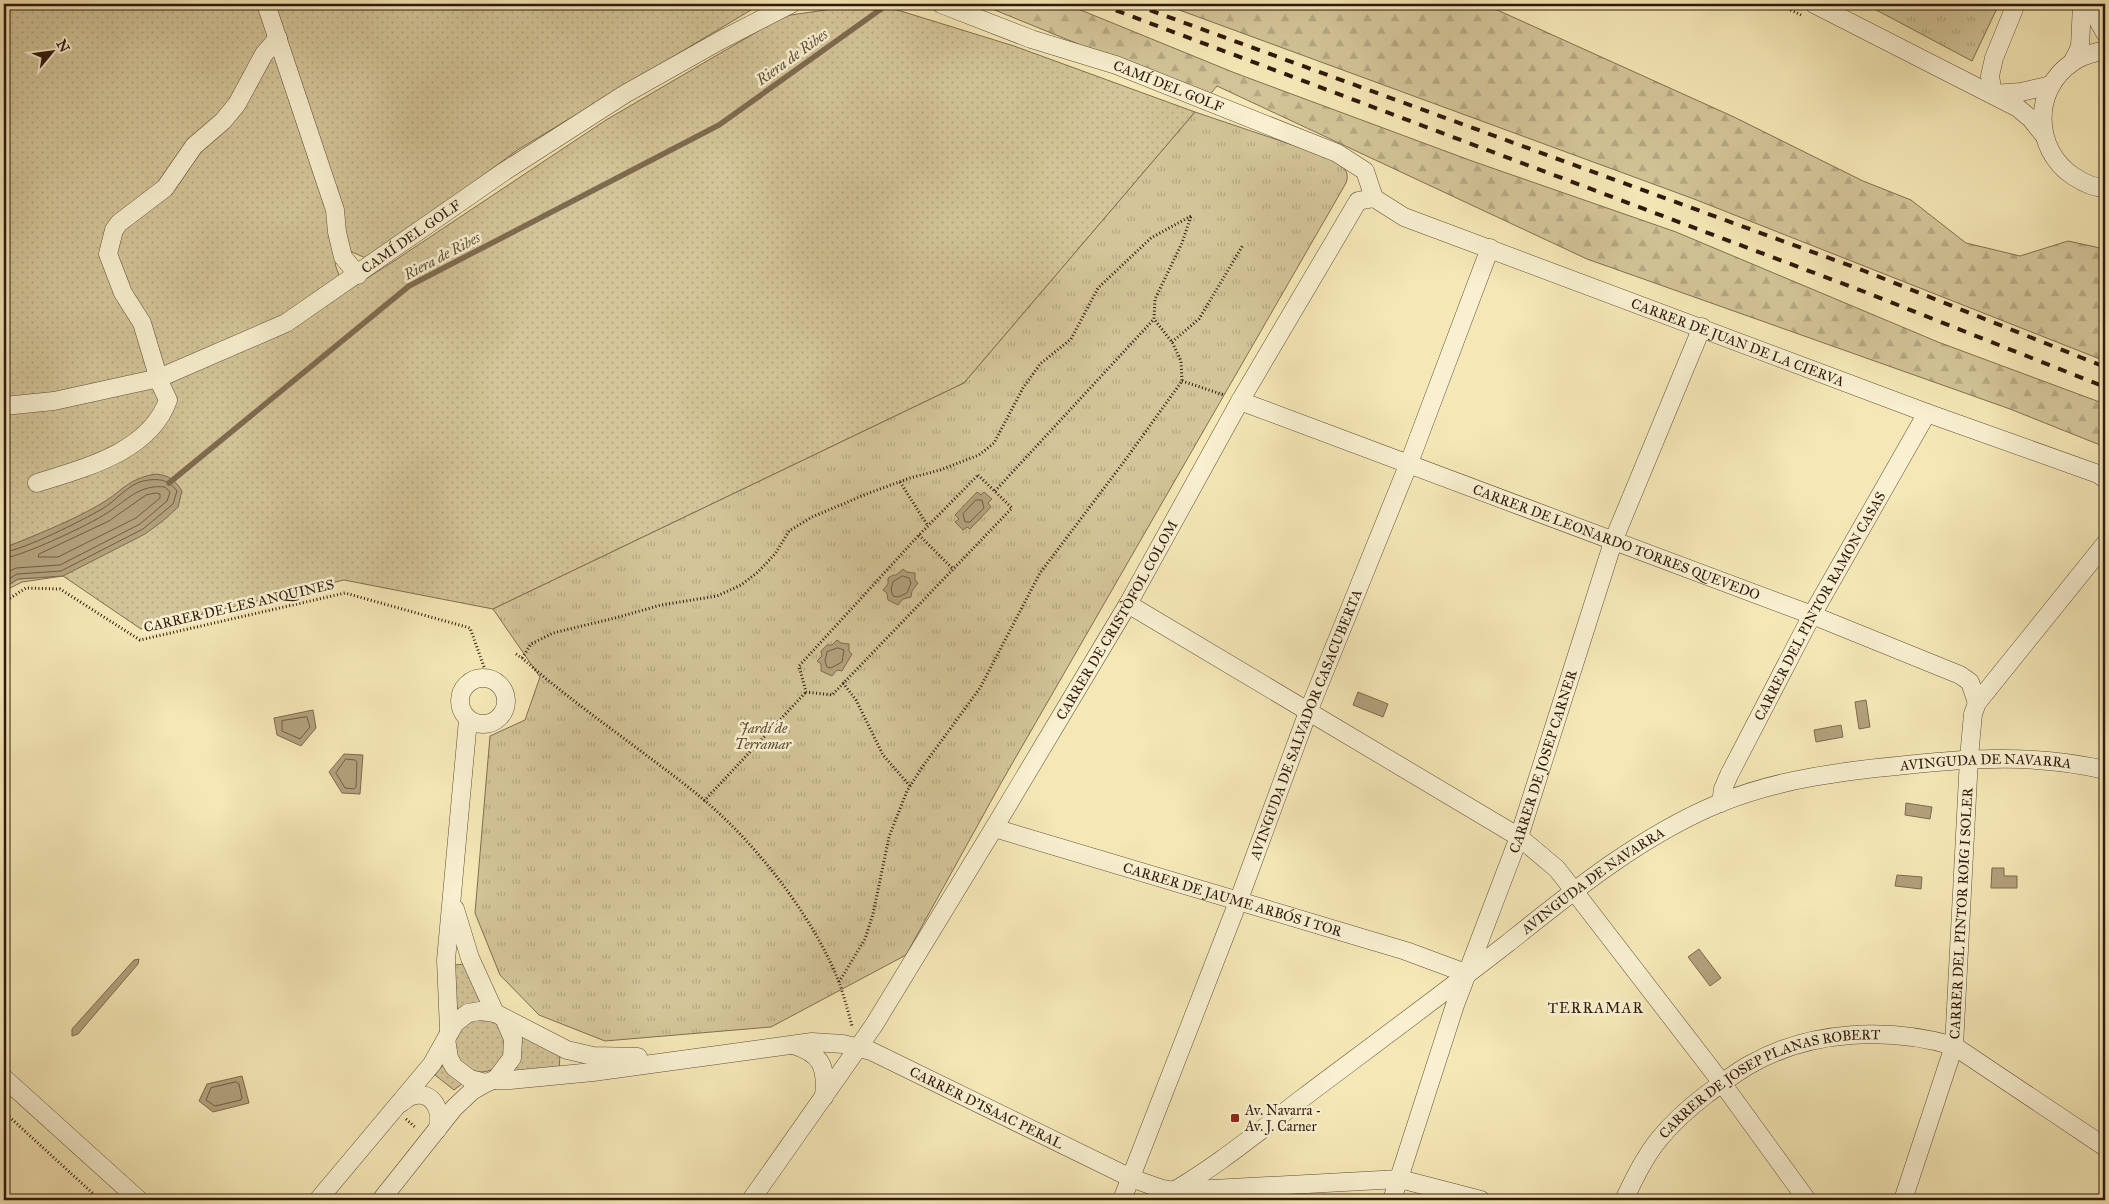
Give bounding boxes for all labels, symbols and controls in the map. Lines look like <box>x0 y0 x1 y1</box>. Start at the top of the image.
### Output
water label: Riera de Ribes <box>752 25 832 90</box>
north arrow <box>28 28 78 78</box>
text: N <box>53 37 73 55</box>
street label: CAMÍ DEL GOLF <box>1111 56 1226 115</box>
street label: CAMÍ DEL GOLF <box>358 196 464 277</box>
water label: Riera de Ribes <box>400 228 484 284</box>
street label: CARRER DE JUAN DE LA CIERVA <box>1629 294 1847 390</box>
street label: CARRER DE LEONARDO TORRES QUEVEDO <box>1471 480 1763 603</box>
street label: CARRER DEL PINTOR RAMON CASAS <box>1750 489 1889 723</box>
street label: CARRER DE CRISTÒFOL COLOM <box>1052 517 1181 723</box>
street label: CARRER DE LES ANQUINES <box>142 576 336 636</box>
street label: AVINGUDA DE SALVADOR CASACUBERTA <box>1246 586 1366 863</box>
street label: CARRER DE JOSEP CARNER <box>1505 667 1581 855</box>
park label: Jardí de Terramar <box>735 720 792 753</box>
street label: AVINGUDA DE NAVARRA <box>1898 750 2073 774</box>
street label: CARRER DEL PINTOR ROIG I SOLER <box>1946 786 1976 1040</box>
street label: AVINGUDA DE NAVARRA <box>1517 823 1668 938</box>
street label: CARRER DE JAUME ARBÓS I TOR <box>1121 858 1345 940</box>
district label: TERRAMAR <box>1548 999 1644 1017</box>
street label: CARRER DE JOSEP PLANAS ROBERT <box>1655 1026 1881 1142</box>
street label: CARRER D'ISAAC PERAL <box>907 1063 1067 1152</box>
place label: Av. Navarra - Av. J. Carner <box>1244 1102 1321 1136</box>
marker: Av. Navarra - Av. J. Carner <box>1229 1112 1241 1124</box>

